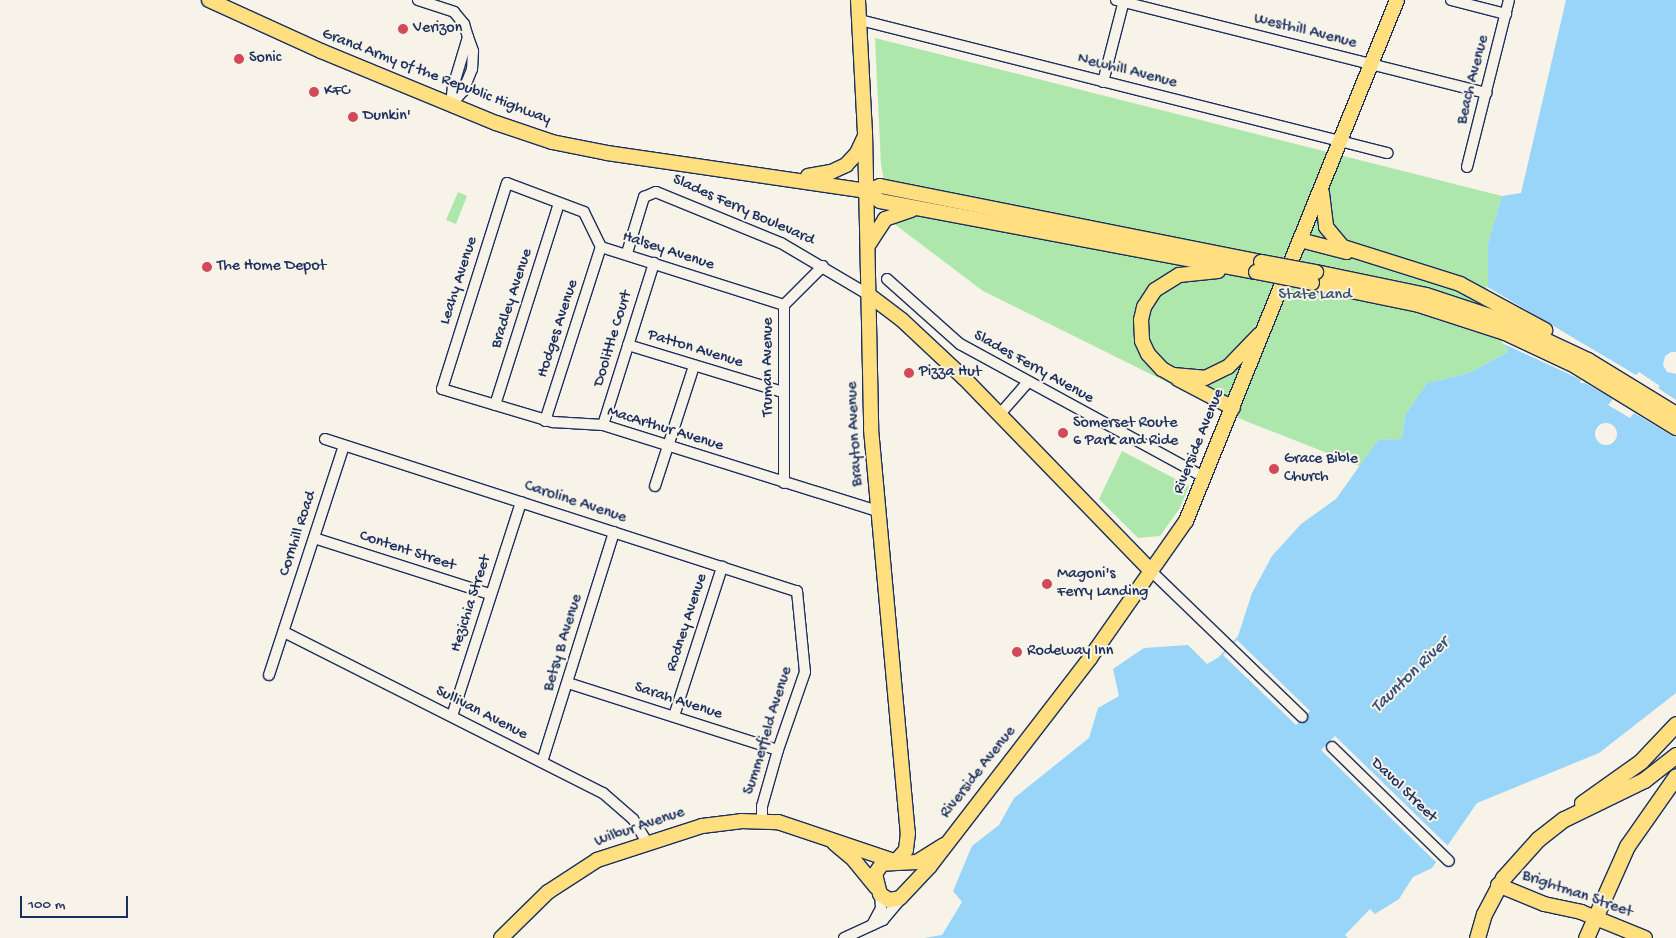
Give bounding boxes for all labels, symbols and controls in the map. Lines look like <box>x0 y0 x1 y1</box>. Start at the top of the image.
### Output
street label: Westhill Avenue <box>1252 10 1358 54</box>
place label: Verizon <box>413 19 462 39</box>
marker: Verizon <box>397 23 409 35</box>
street label: Grand Army of the Republic Highway <box>319 25 553 131</box>
street label: Beach Avenue <box>1454 33 1494 127</box>
place label: Sonic <box>249 49 281 69</box>
street label: Newhill Avenue <box>1075 50 1179 94</box>
marker: Sonic <box>233 53 245 65</box>
place label: KFC <box>324 82 350 102</box>
marker: KFC <box>308 86 320 98</box>
place label: Dunkin' <box>363 107 411 127</box>
marker: Dunkin' <box>347 111 359 123</box>
street label: Slades Ferry Boulevard <box>669 171 817 251</box>
street label: Halsey Avenue <box>620 228 716 276</box>
street label: Leahy Avenue <box>437 235 483 327</box>
street label: Bradley Avenue <box>488 247 538 351</box>
place label: The Home Depot <box>217 257 326 277</box>
marker: The Home Depot <box>201 261 213 273</box>
street label: Hodges Avenue <box>534 278 584 380</box>
park label: State Land <box>1278 286 1352 306</box>
street label: Doolittle Court <box>590 289 638 389</box>
street label: Truman Avenue <box>759 317 779 417</box>
street label: Patton Avenue <box>645 326 745 374</box>
street label: Slades Ferry Avenue <box>969 327 1097 409</box>
place label: Pizza Hut <box>919 363 981 383</box>
marker: Pizza Hut <box>903 367 915 379</box>
street label: Brayton Avenue <box>844 381 868 487</box>
street label: Riverside Avenue <box>1170 387 1230 497</box>
street label: MacArthur Avenue <box>604 403 726 457</box>
place label: Somerset Route 6 Park and Ride <box>1073 414 1178 452</box>
marker: Somerset Route 6 Park and Ride <box>1057 427 1069 439</box>
place label: Grace Bible Church <box>1284 450 1358 488</box>
marker: Grace Bible Church <box>1268 463 1280 475</box>
street label: Caroline Avenue <box>521 477 629 529</box>
street label: Cornhill Road <box>276 489 322 579</box>
street label: Content Street <box>357 527 457 577</box>
street label: Hezichia Street <box>447 553 497 655</box>
place label: Magoni's Ferry Landing <box>1057 565 1148 603</box>
street label: Rodney Avenue <box>663 572 713 674</box>
marker: Magoni's Ferry Landing <box>1041 578 1053 590</box>
street label: Betsy B Avenue <box>540 592 588 694</box>
water label: Taunton River <box>1367 633 1455 719</box>
place label: Rodeway Inn <box>1027 642 1113 662</box>
marker: Rodeway Inn <box>1011 646 1023 658</box>
street label: Summerfield Avenue <box>740 665 798 797</box>
street label: Sarah Avenue <box>632 679 724 725</box>
street label: Sullivan Avenue <box>432 683 530 745</box>
street label: Riverside Avenue <box>937 723 1021 823</box>
street label: Davol Street <box>1366 755 1440 827</box>
street label: Wilbur Avenue <box>592 804 688 852</box>
street label: Brightman Street <box>1519 867 1635 923</box>
scale bar <box>22 886 130 918</box>
text: 100 m <box>28 896 65 914</box>

